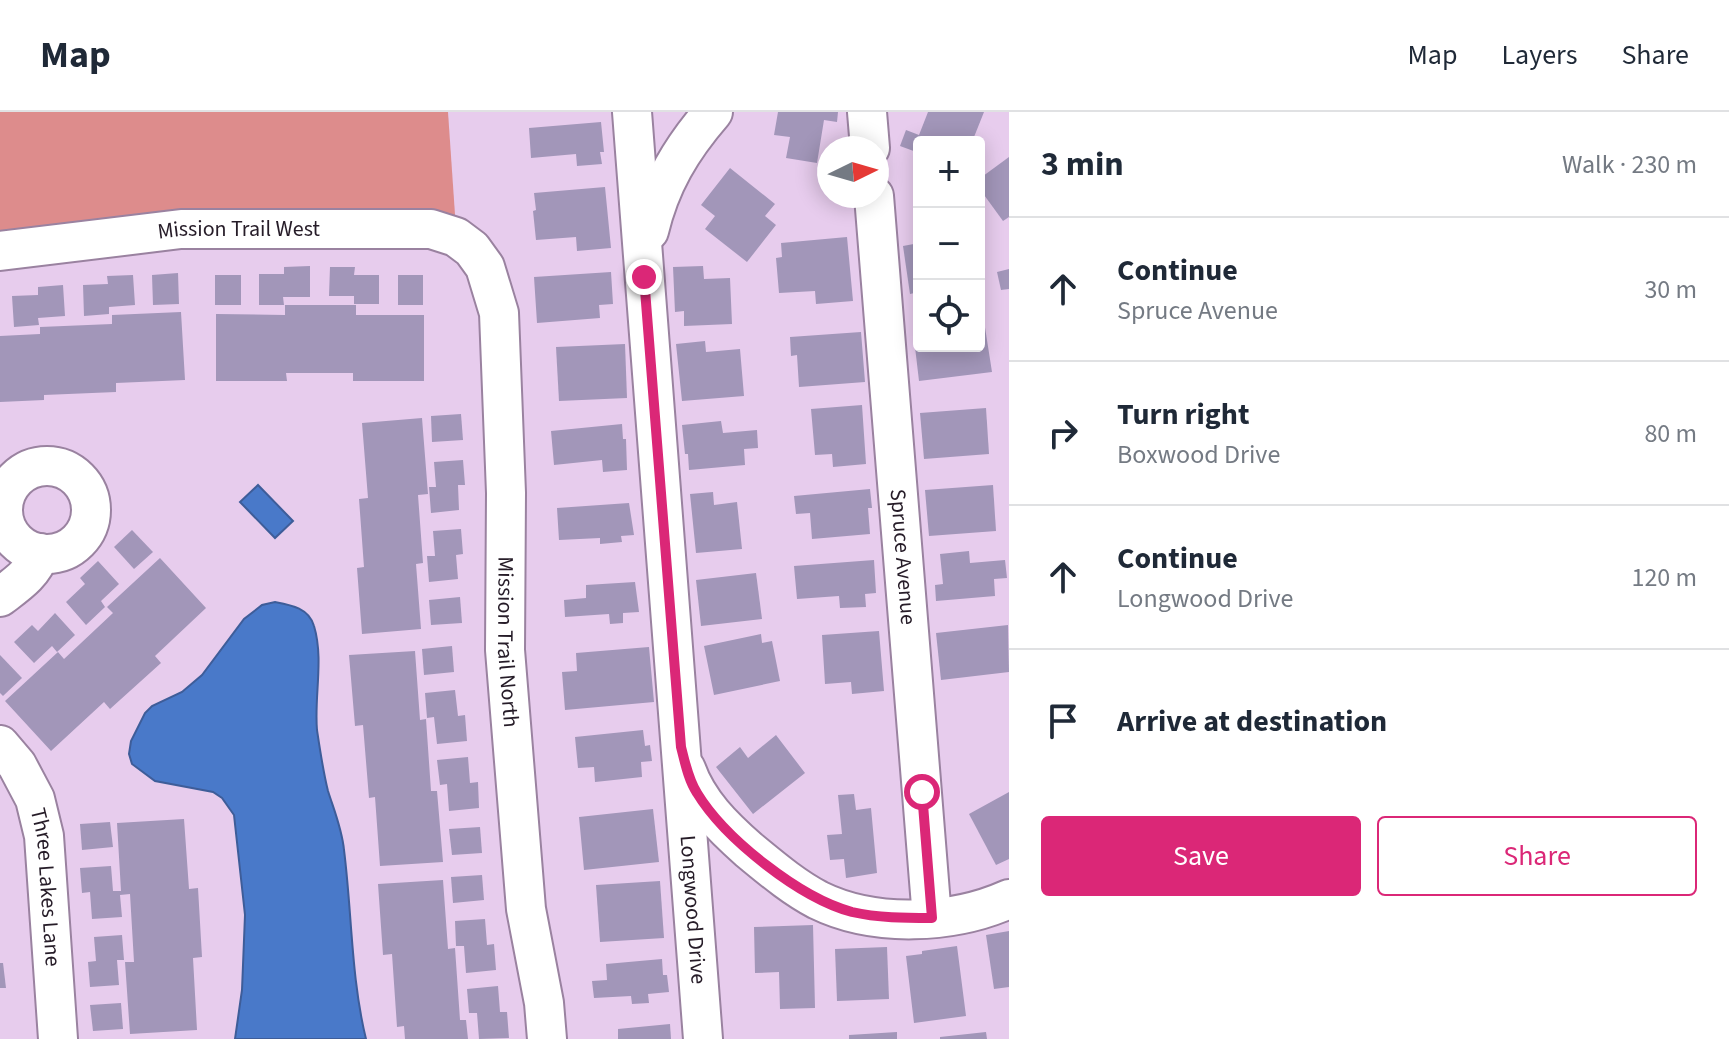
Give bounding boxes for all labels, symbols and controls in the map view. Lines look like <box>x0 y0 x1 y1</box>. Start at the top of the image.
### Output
text: Map <box>40 28 111 82</box>
text: Map <box>1407 35 1457 75</box>
text: Layers <box>1501 35 1577 75</box>
text: Share <box>1621 35 1689 75</box>
north arrow <box>817 136 889 208</box>
map controls <box>913 136 985 352</box>
button: + <box>913 136 985 208</box>
text: 3 min <box>1041 140 1124 189</box>
text: Walk · 230 m <box>1562 146 1697 183</box>
button: − <box>913 208 985 280</box>
street label: Mission Trail West <box>156 213 321 248</box>
text: Continue <box>1117 249 1238 292</box>
route end <box>626 259 662 295</box>
icon: ahead <box>1041 267 1085 311</box>
text: 30 m <box>1644 271 1697 308</box>
button: locate <box>913 280 985 352</box>
text: Spruce Avenue <box>1117 292 1278 329</box>
text: Turn right <box>1117 393 1249 436</box>
icon: right <box>1041 411 1085 455</box>
text: 80 m <box>1644 415 1697 452</box>
text: Boxwood Drive <box>1117 436 1280 473</box>
street label: Spruce Avenue <box>882 488 924 626</box>
text: Continue <box>1117 537 1238 580</box>
icon: ahead <box>1041 555 1085 599</box>
street label: Mission Trail North <box>489 556 527 729</box>
text: 120 m <box>1631 559 1697 596</box>
text: Longwood Drive <box>1117 580 1293 617</box>
icon: arrive <box>1041 699 1085 743</box>
text: Arrive at destination <box>1117 700 1387 743</box>
route start <box>904 774 940 810</box>
street label: Three Lakes Lane <box>22 805 69 968</box>
button: Save <box>1041 816 1361 896</box>
button: Share <box>1377 816 1697 896</box>
street label: Longwood Drive <box>671 834 715 985</box>

